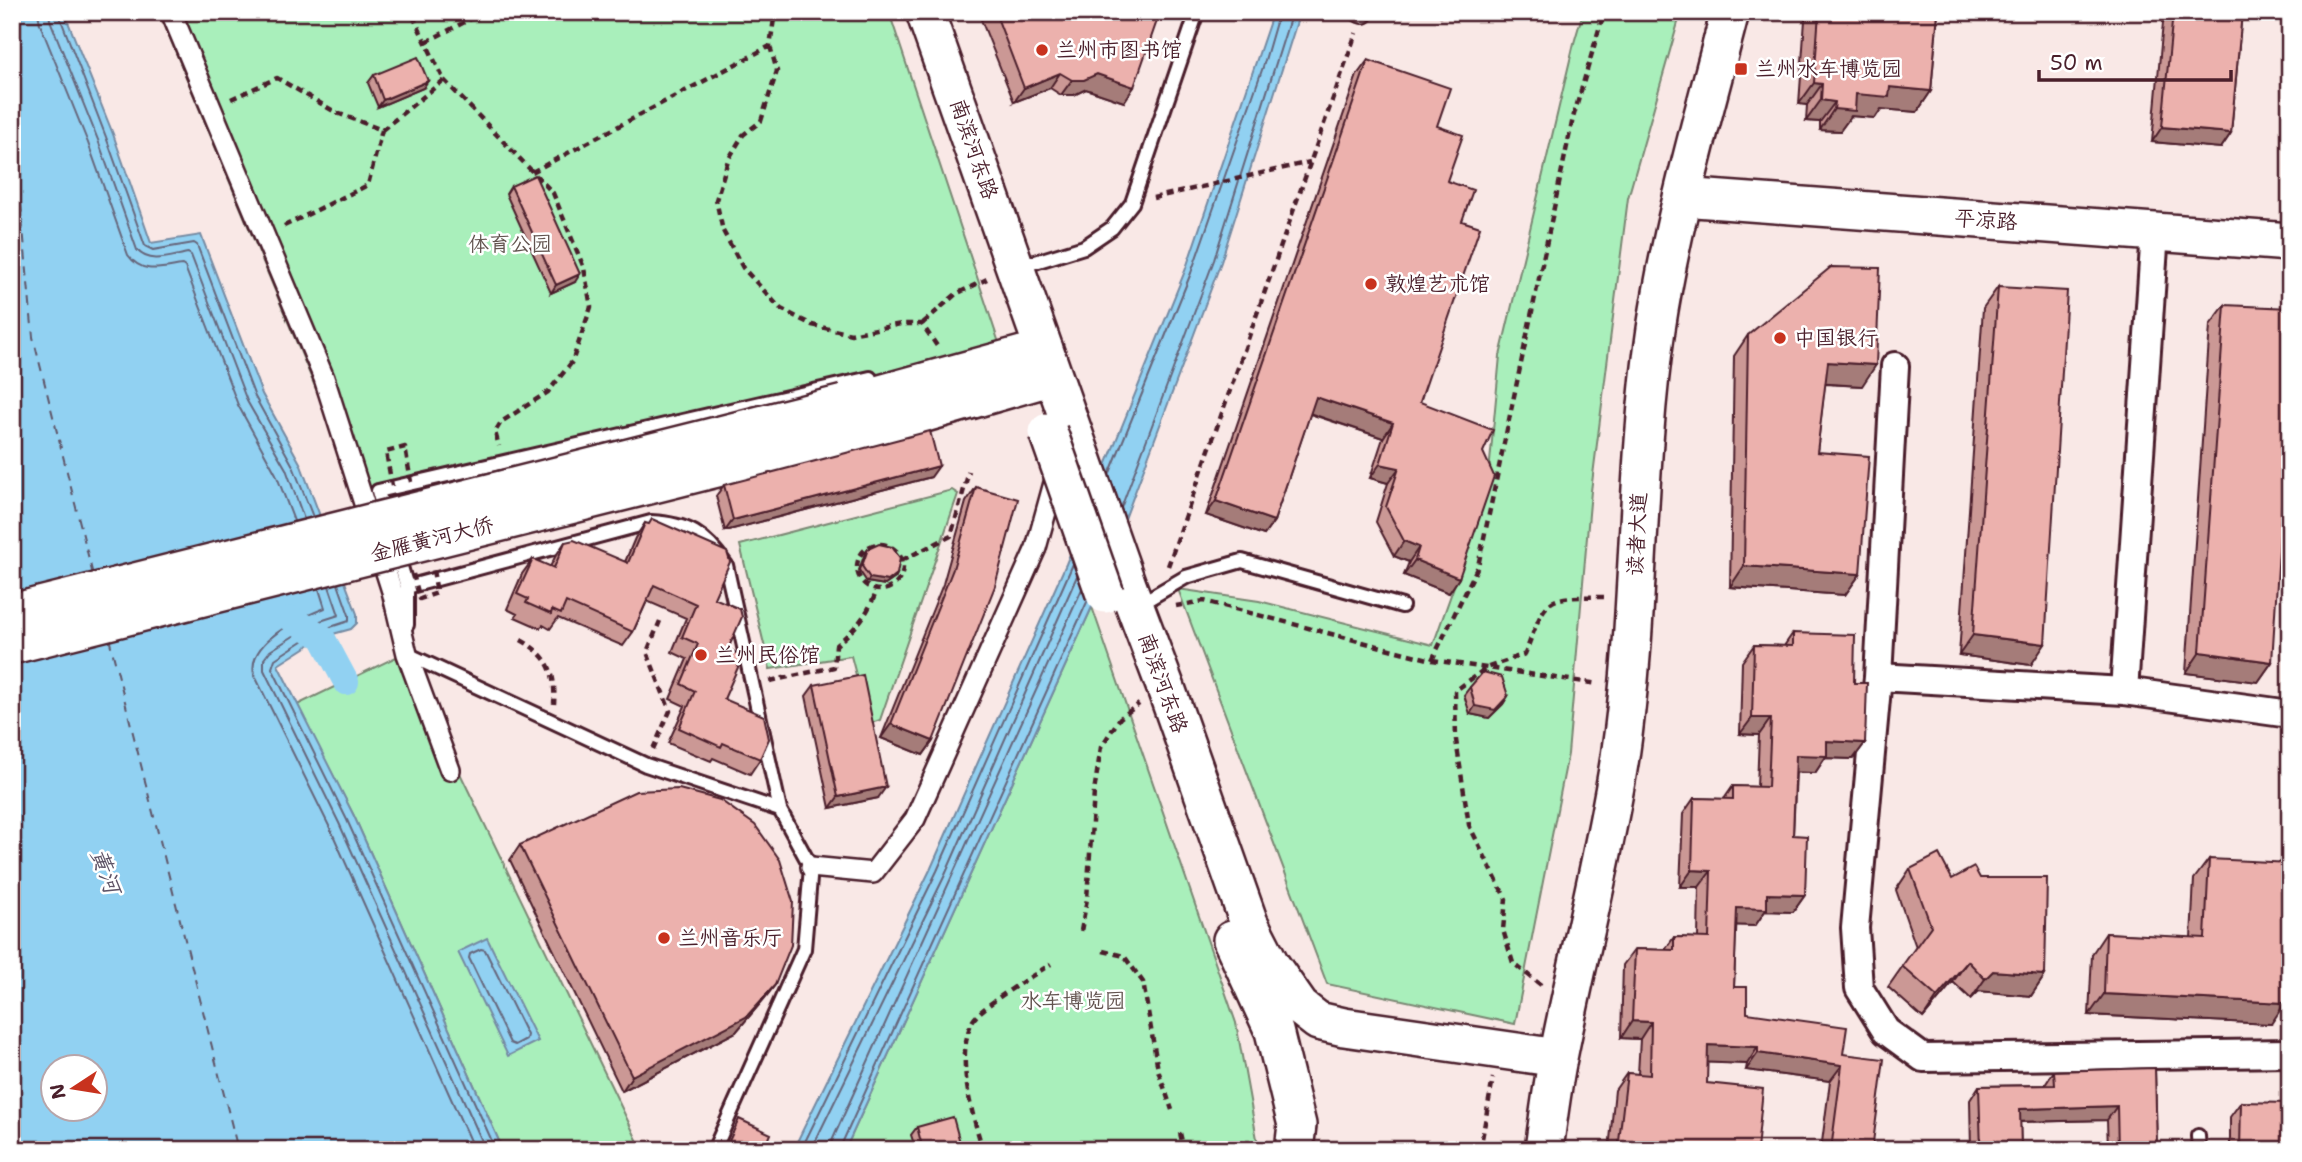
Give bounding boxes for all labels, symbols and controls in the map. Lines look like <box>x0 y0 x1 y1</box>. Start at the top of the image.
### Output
place label: 兰州市图书馆 <box>1056 36 1182 64</box>
scale bar <box>2039 38 2232 82</box>
marker: 兰州市图书馆 <box>1034 42 1050 58</box>
text: 50 m <box>2050 49 2103 77</box>
place label: 兰州水车博览园 <box>1755 55 1902 83</box>
marker: 兰州水车博览园 <box>1733 61 1749 77</box>
street label: 南滨河东路 <box>944 95 1004 203</box>
street label: 平凉路 <box>1954 204 2018 236</box>
park label: 体育公园 <box>468 230 552 258</box>
place label: 敦煌艺术馆 <box>1385 270 1490 298</box>
marker: 敦煌艺术馆 <box>1363 276 1379 292</box>
place label: 中国银行 <box>1794 324 1878 352</box>
marker: 中国银行 <box>1772 330 1788 346</box>
street label: 读者大道 <box>1621 491 1653 577</box>
street label: 金雁黄河大侨 <box>367 510 497 568</box>
street label: 南滨河东路 <box>1132 629 1194 737</box>
place label: 兰州民俗馆 <box>715 641 820 669</box>
marker: 兰州民俗馆 <box>693 647 709 663</box>
water label: 黄河 <box>84 844 129 902</box>
place label: 兰州音乐厅 <box>678 924 783 952</box>
marker: 兰州音乐厅 <box>656 930 672 946</box>
park label: 水车博览园 <box>1021 987 1126 1015</box>
north arrow <box>38 1054 108 1124</box>
text: N <box>44 1081 72 1101</box>

